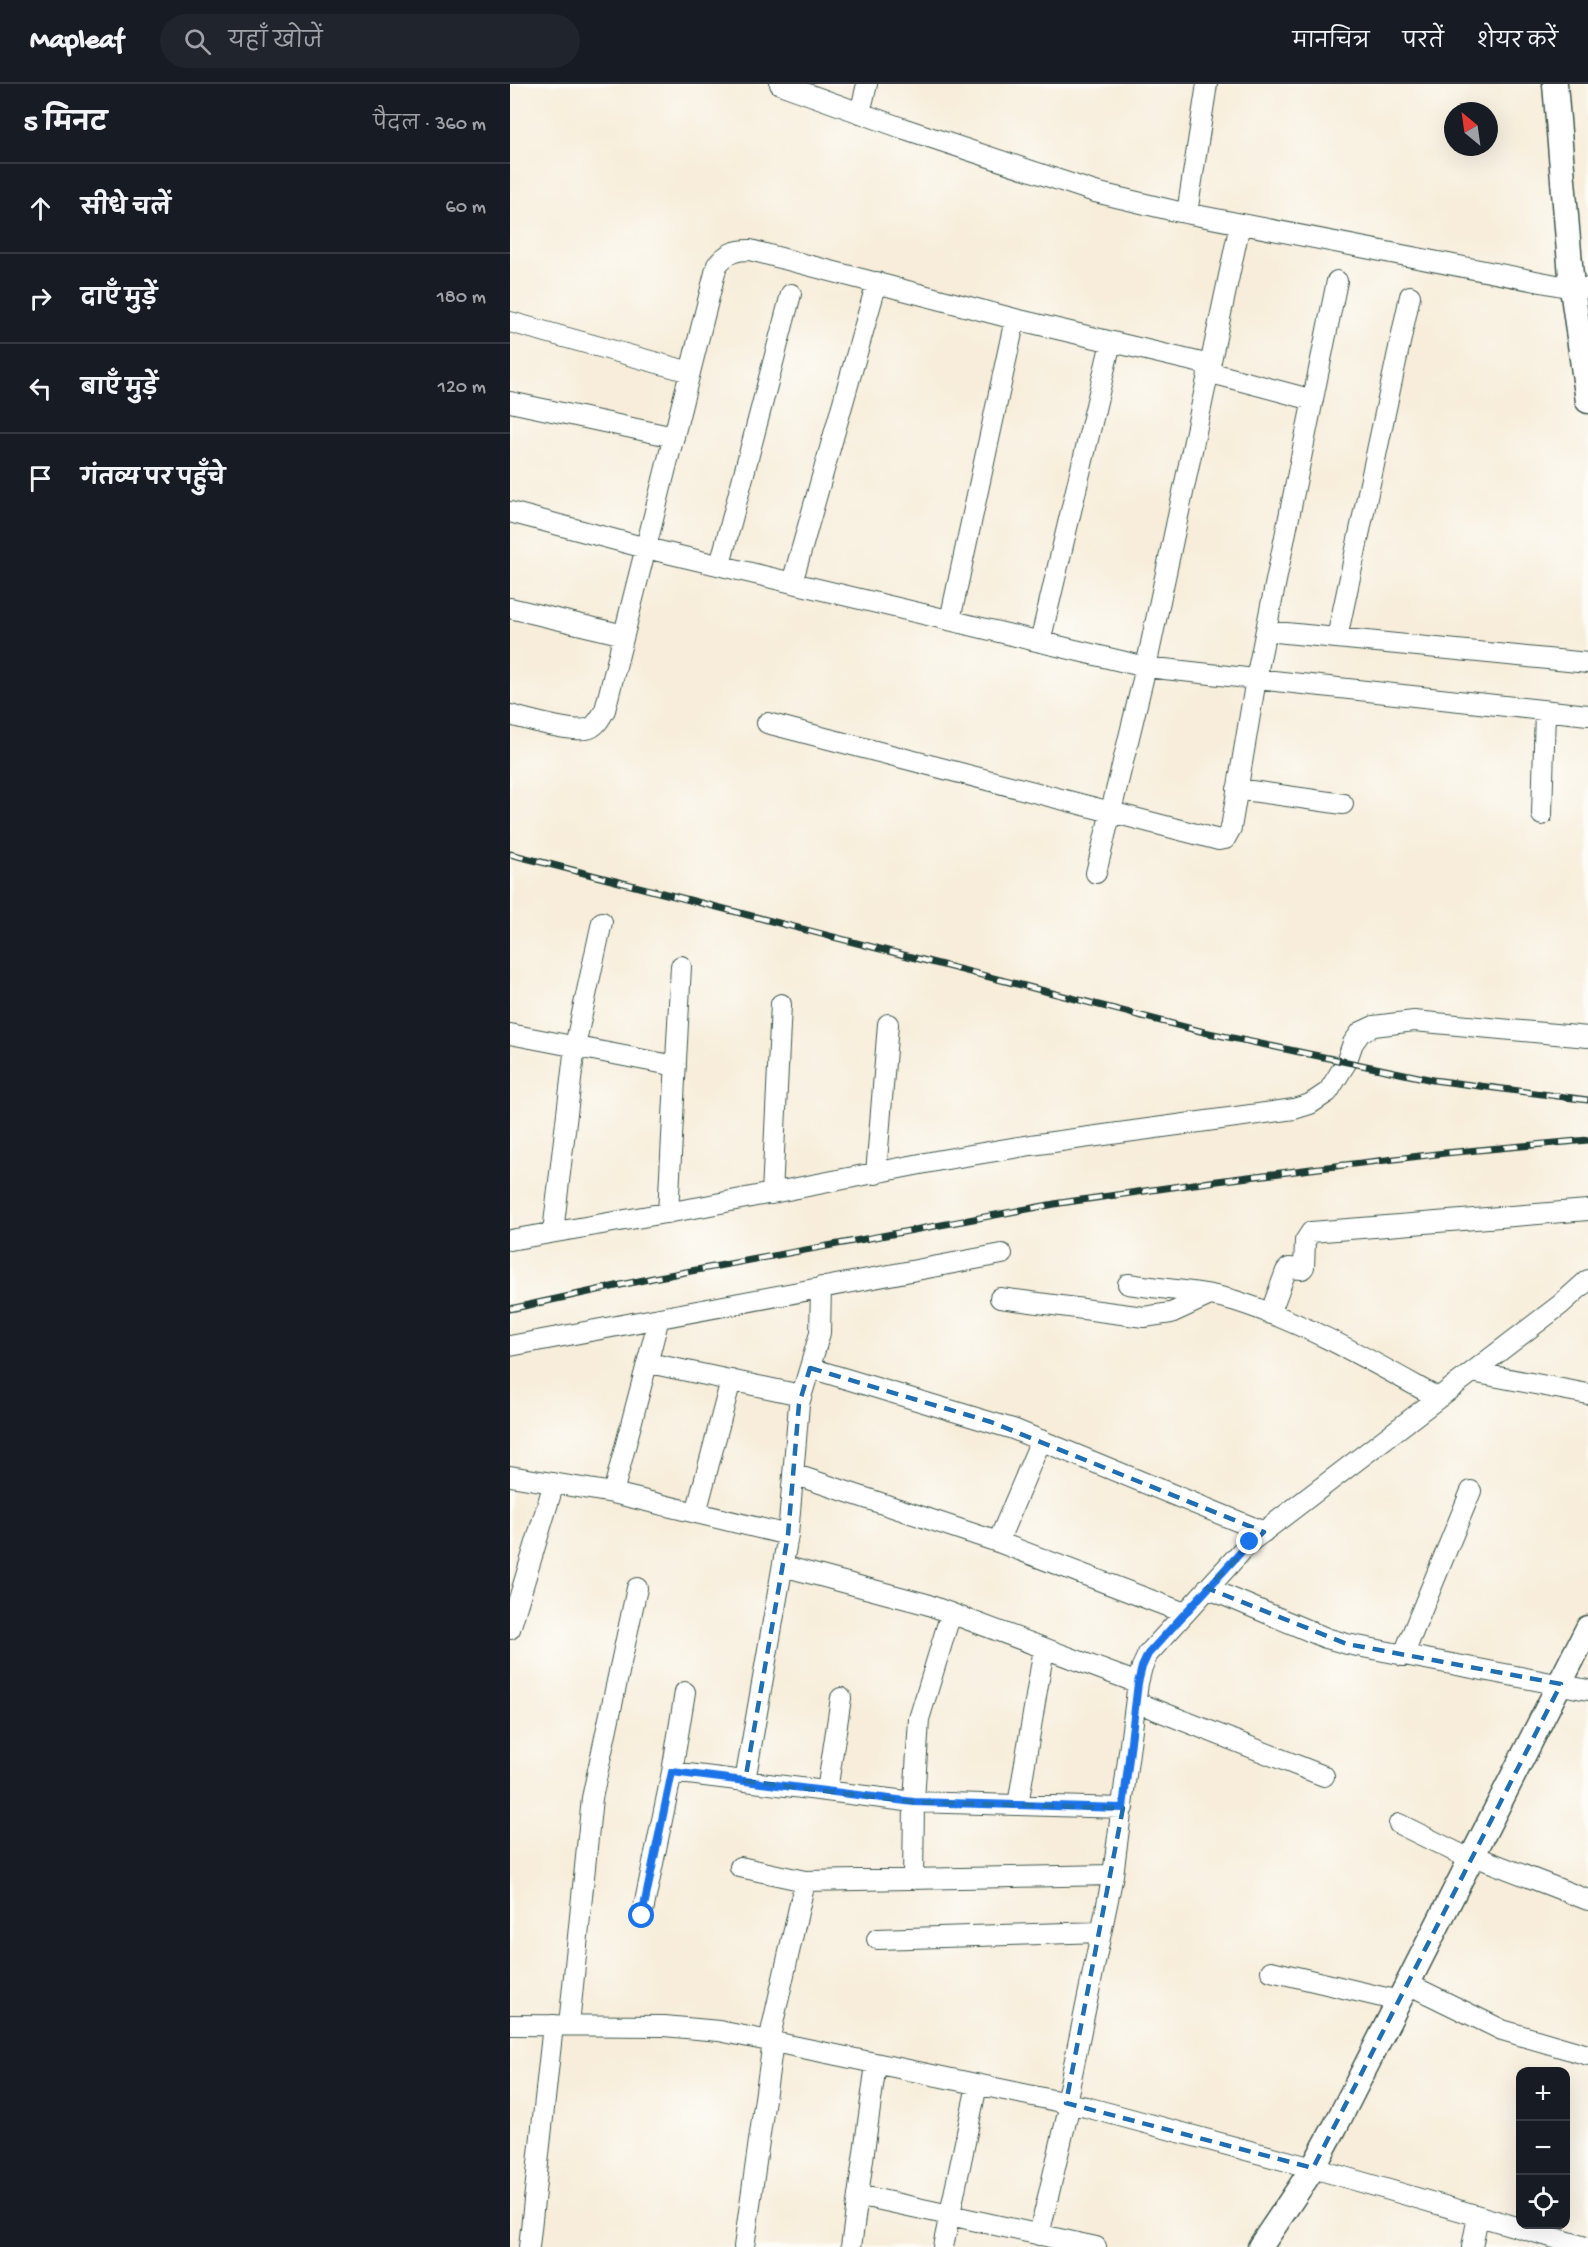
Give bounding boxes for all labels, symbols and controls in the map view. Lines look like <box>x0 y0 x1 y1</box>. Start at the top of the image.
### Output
search box <box>160 14 580 68</box>
text: Mapleaf <box>30 25 124 58</box>
icon: search <box>181 25 214 58</box>
text: यहाँ खोजें <box>229 30 323 56</box>
text: मानचित्र <box>1292 31 1369 56</box>
text: परतें <box>1402 31 1444 56</box>
text: शेयर करें <box>1477 31 1558 56</box>
north arrow <box>1444 102 1498 156</box>
text: 5 मिनट <box>24 110 107 141</box>
text: पैदल · 360 m <box>373 114 486 137</box>
icon: ahead <box>24 192 57 225</box>
text: सीधे चलें <box>81 197 171 223</box>
text: 60 m <box>446 197 486 220</box>
icon: right <box>24 282 57 315</box>
text: दाएँ मुड़ें <box>81 287 157 313</box>
text: 180 m <box>437 287 486 310</box>
icon: left <box>24 372 57 405</box>
text: बाएँ मुड़ें <box>81 377 158 403</box>
text: 120 m <box>438 377 486 400</box>
icon: arrive <box>24 462 57 495</box>
text: गंतव्य पर पहुँचे <box>81 467 225 493</box>
route end <box>1236 1528 1262 1554</box>
route start <box>628 1902 654 1928</box>
map controls <box>1516 2067 1570 2229</box>
button: + <box>1516 2067 1570 2121</box>
button: − <box>1516 2121 1570 2175</box>
button: locate <box>1516 2175 1570 2229</box>

